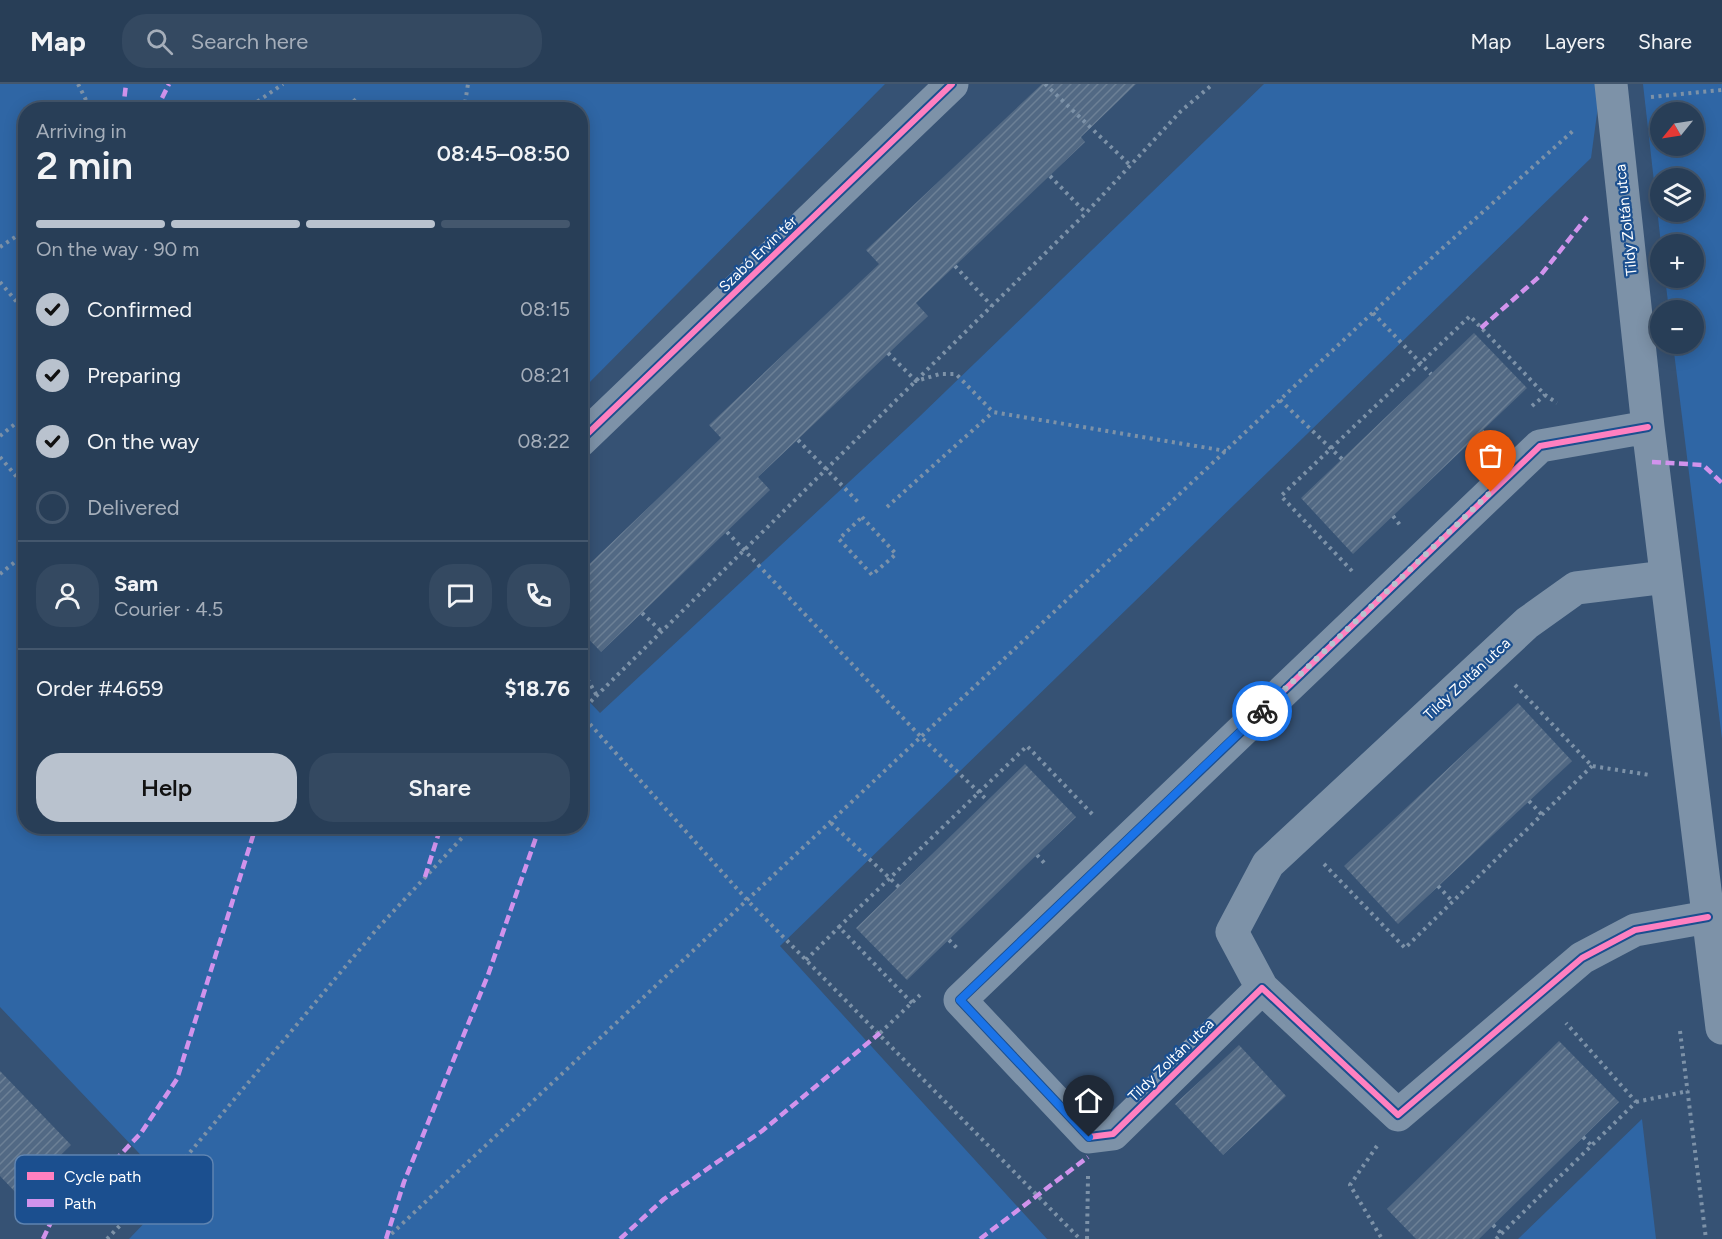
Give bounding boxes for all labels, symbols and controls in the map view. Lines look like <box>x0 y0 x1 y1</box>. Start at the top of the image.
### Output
search box <box>122 14 542 68</box>
text: Map <box>30 24 86 58</box>
icon: search <box>143 25 176 58</box>
text: Search here <box>191 28 308 55</box>
text: Map <box>1471 29 1511 54</box>
text: Layers <box>1544 29 1605 54</box>
text: Share <box>1638 29 1692 54</box>
north arrow <box>1650 102 1704 156</box>
map controls <box>1650 102 1704 354</box>
text: Arriving in <box>36 119 126 143</box>
text: 08:45–08:50 <box>437 140 570 167</box>
text: 2 min <box>36 142 133 189</box>
street label: Tildy Zoltán utca <box>1611 163 1641 277</box>
button: layers <box>1650 168 1704 222</box>
street label: Szabó Ervin tér <box>715 212 801 296</box>
button: + <box>1650 234 1704 288</box>
text: On the way · 90 m <box>36 237 199 261</box>
icon: check <box>36 293 69 326</box>
text: Confirmed <box>87 296 192 323</box>
text: 08:15 <box>520 297 570 321</box>
button: − <box>1650 300 1704 354</box>
icon: check <box>36 359 69 392</box>
text: Preparing <box>87 362 181 389</box>
text: 08:21 <box>520 363 570 387</box>
icon: check <box>36 425 69 458</box>
text: On the way <box>87 428 199 455</box>
text: 08:22 <box>517 429 570 453</box>
pin <box>1465 430 1516 492</box>
icon: bag <box>1474 439 1507 472</box>
text: Delivered <box>87 494 180 521</box>
button: person <box>36 564 99 627</box>
button: chat <box>429 564 492 627</box>
button: phone <box>507 564 570 627</box>
text: Sam <box>114 570 158 597</box>
text: Courier · 4.5 <box>114 597 223 621</box>
street label: Tildy Zoltán utca <box>1420 634 1514 724</box>
text: Order #4659 <box>36 675 163 702</box>
text: $18.76 <box>505 675 570 702</box>
courier <box>1232 681 1292 741</box>
icon: bike <box>1246 695 1279 728</box>
button: Help <box>36 753 297 822</box>
button: Share <box>309 753 570 822</box>
street label: Tildy Zoltán utca <box>1124 1015 1218 1105</box>
pin <box>1063 1075 1114 1137</box>
icon: home <box>1072 1084 1105 1117</box>
legend <box>15 1155 213 1224</box>
text: Cycle path <box>64 1167 141 1186</box>
text: Path <box>64 1194 96 1213</box>

